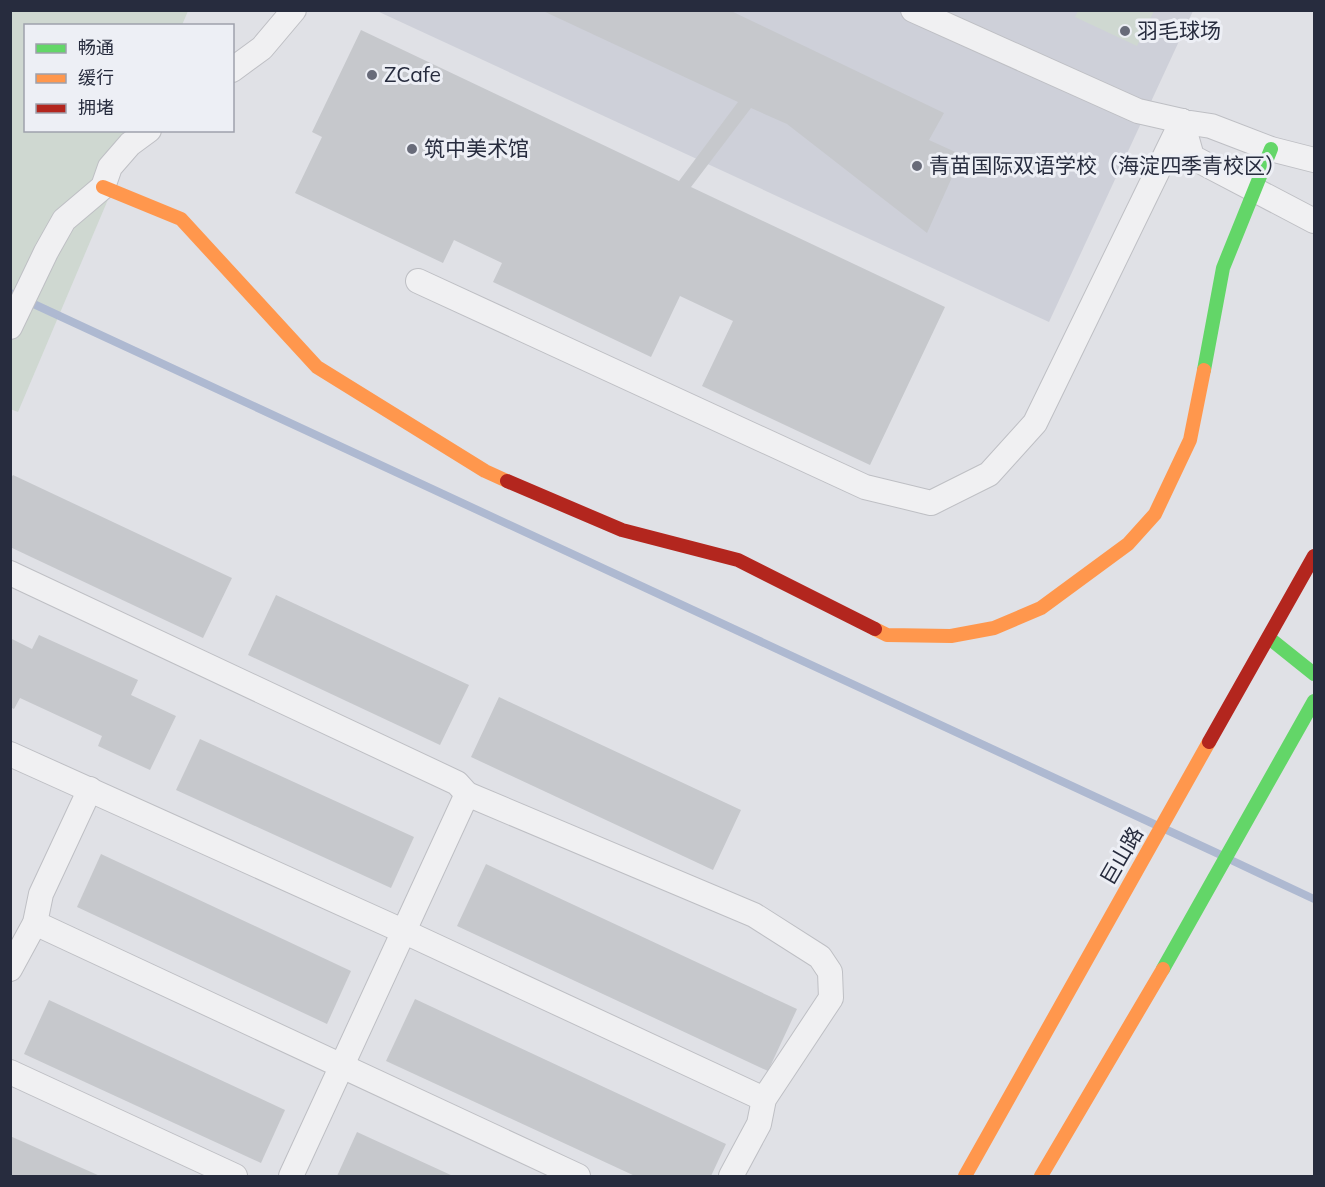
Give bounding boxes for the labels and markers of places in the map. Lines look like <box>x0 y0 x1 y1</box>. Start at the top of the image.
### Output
place label: 羽毛球场 <box>1137 17 1221 43</box>
marker: 羽毛球场 <box>1118 24 1132 38</box>
place label: ZCafe <box>384 61 441 87</box>
marker: ZCafe <box>365 68 379 82</box>
place label: 筑中美术馆 <box>424 135 529 161</box>
marker: 筑中美术馆 <box>405 142 419 156</box>
place label: 青苗国际双语学校（海淀四季青校区） <box>929 152 1286 178</box>
marker: 青苗国际双语学校（海淀四季青校区） <box>910 159 924 173</box>

